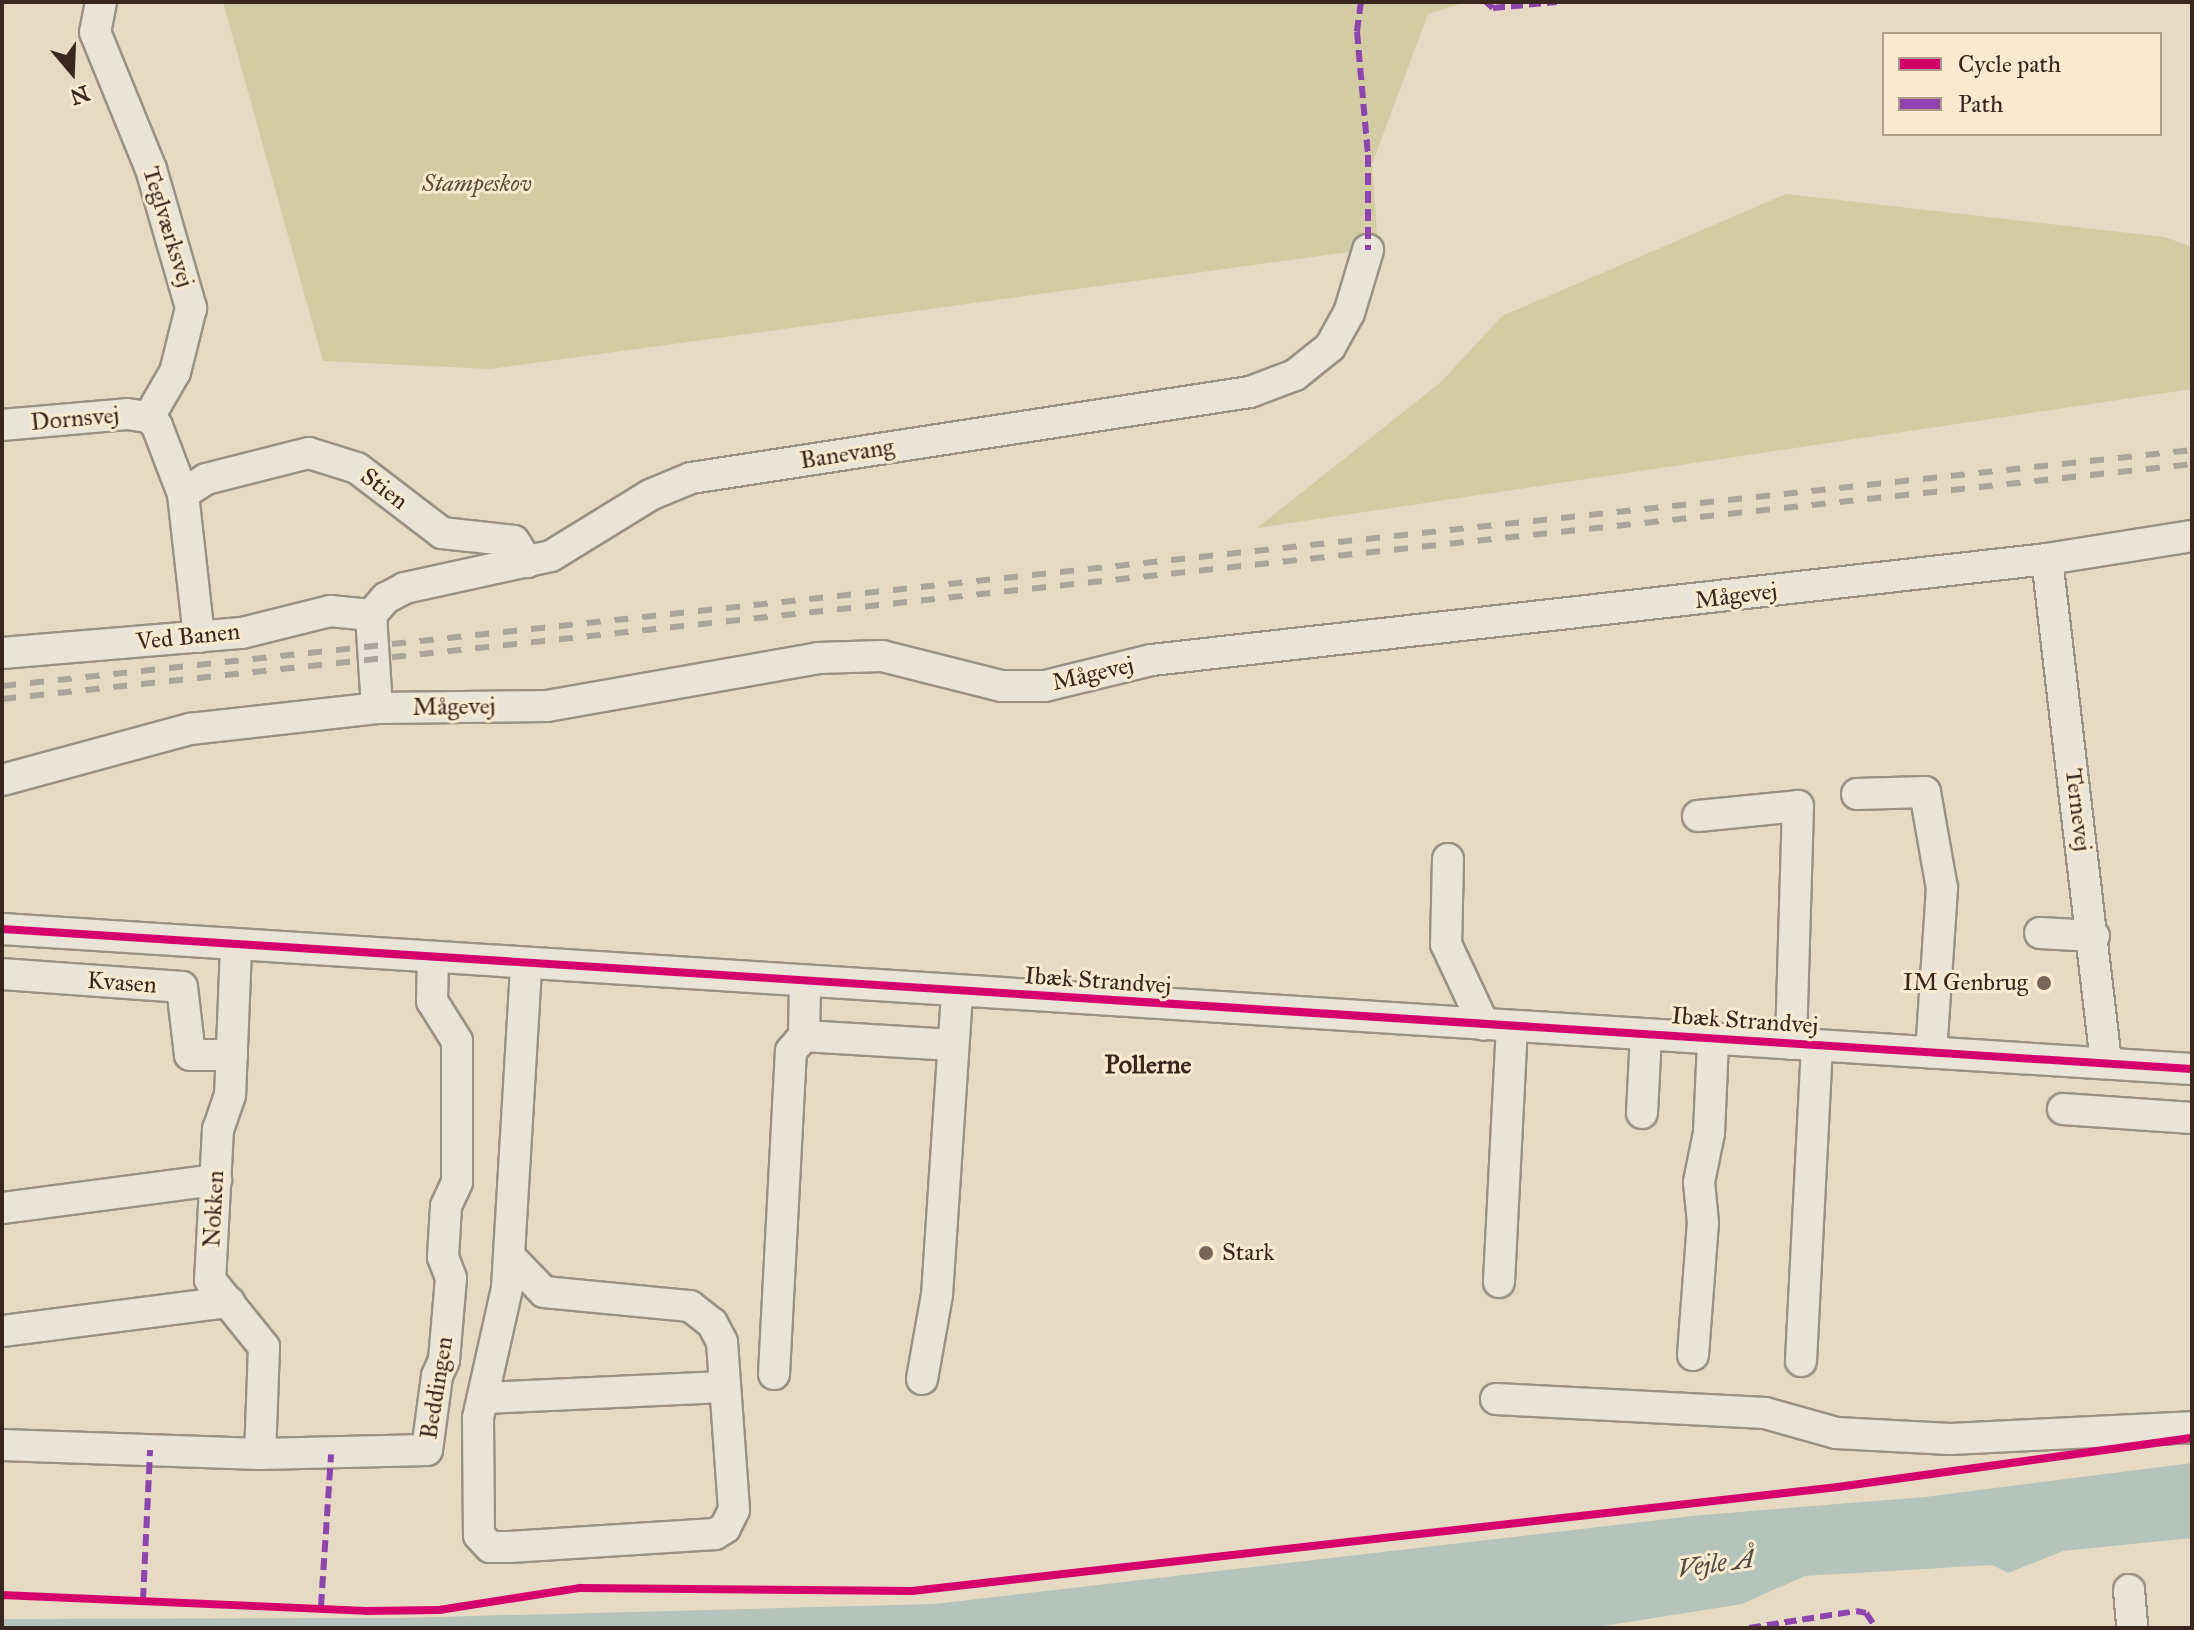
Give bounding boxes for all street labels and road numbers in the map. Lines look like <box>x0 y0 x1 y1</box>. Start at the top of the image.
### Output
street label: Teglværksvej <box>136 163 200 291</box>
street label: Dornsvej <box>29 401 121 437</box>
street label: Banevang <box>798 432 896 476</box>
street label: Stien <box>355 462 413 516</box>
street label: Mågevej <box>1693 577 1779 615</box>
street label: Ved Banen <box>135 617 241 657</box>
street label: Mågevej <box>1049 651 1137 697</box>
street label: Mågevej <box>412 692 496 722</box>
street label: Ternevej <box>2059 767 2097 853</box>
street label: Ibæk Strandvej <box>1024 962 1172 1000</box>
street label: Kvasen <box>86 966 158 1000</box>
street label: Ibæk Strandvej <box>1671 1002 1819 1040</box>
street label: Nokken <box>198 1170 230 1248</box>
street label: Beddingen <box>415 1335 459 1441</box>

